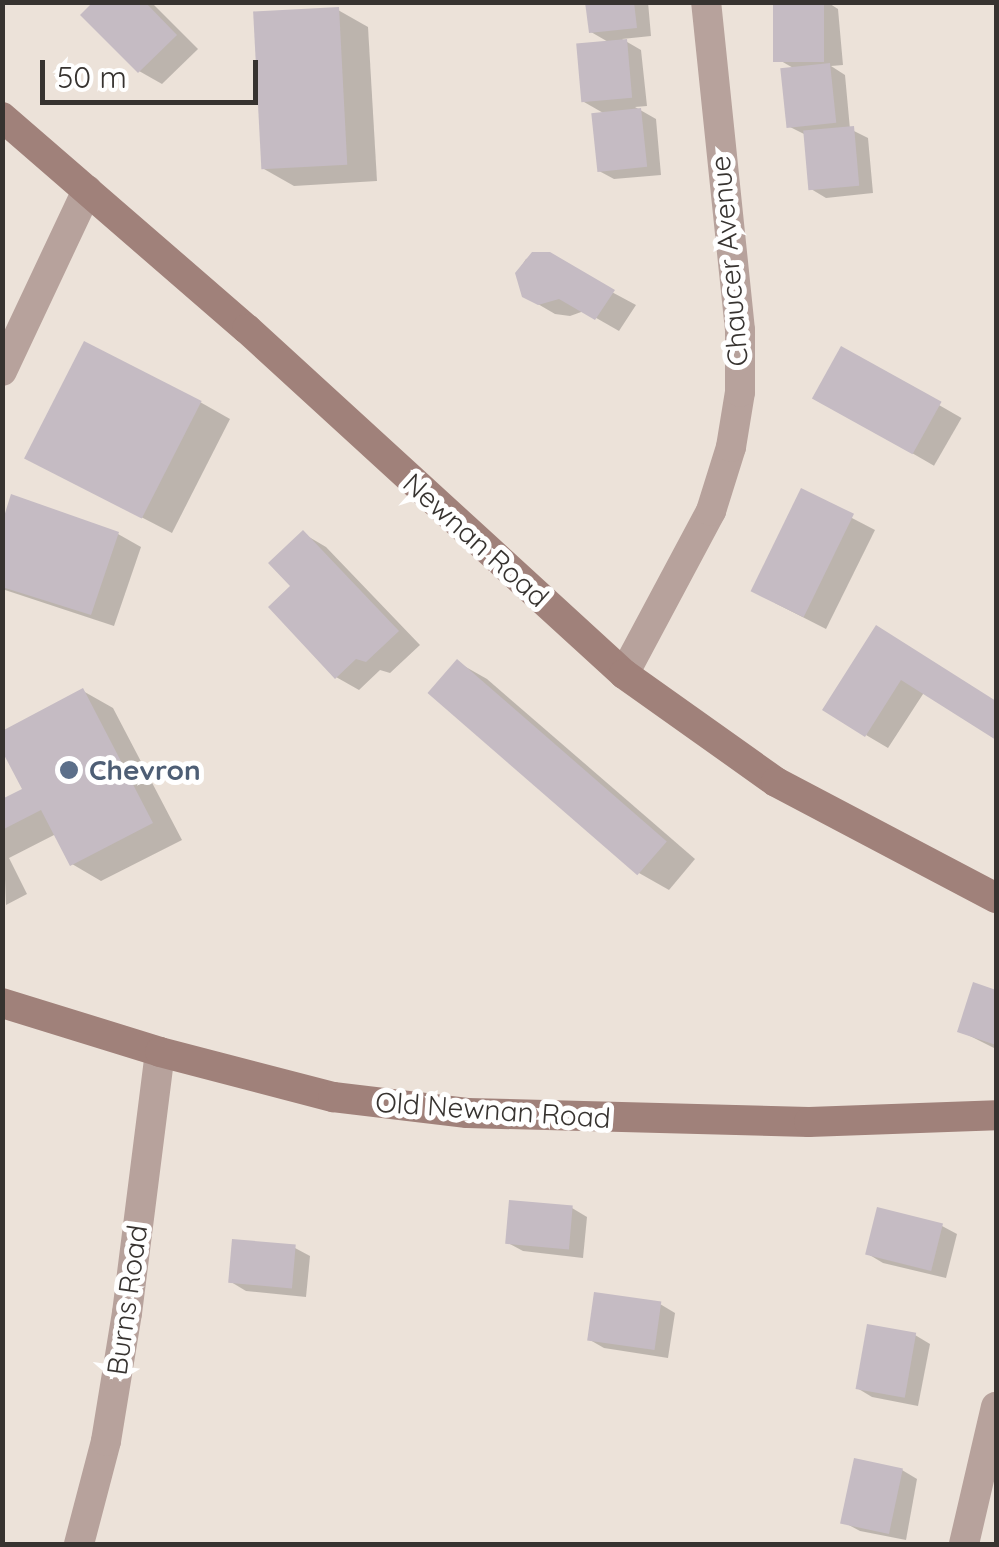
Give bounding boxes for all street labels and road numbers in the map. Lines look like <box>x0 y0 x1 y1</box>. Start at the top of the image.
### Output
street label: Chaucer Avenue <box>703 154 755 368</box>
street label: Newnan Road <box>396 466 556 614</box>
street label: Old Newnan Road <box>374 1085 612 1135</box>
street label: Burns Road <box>100 1223 154 1377</box>

